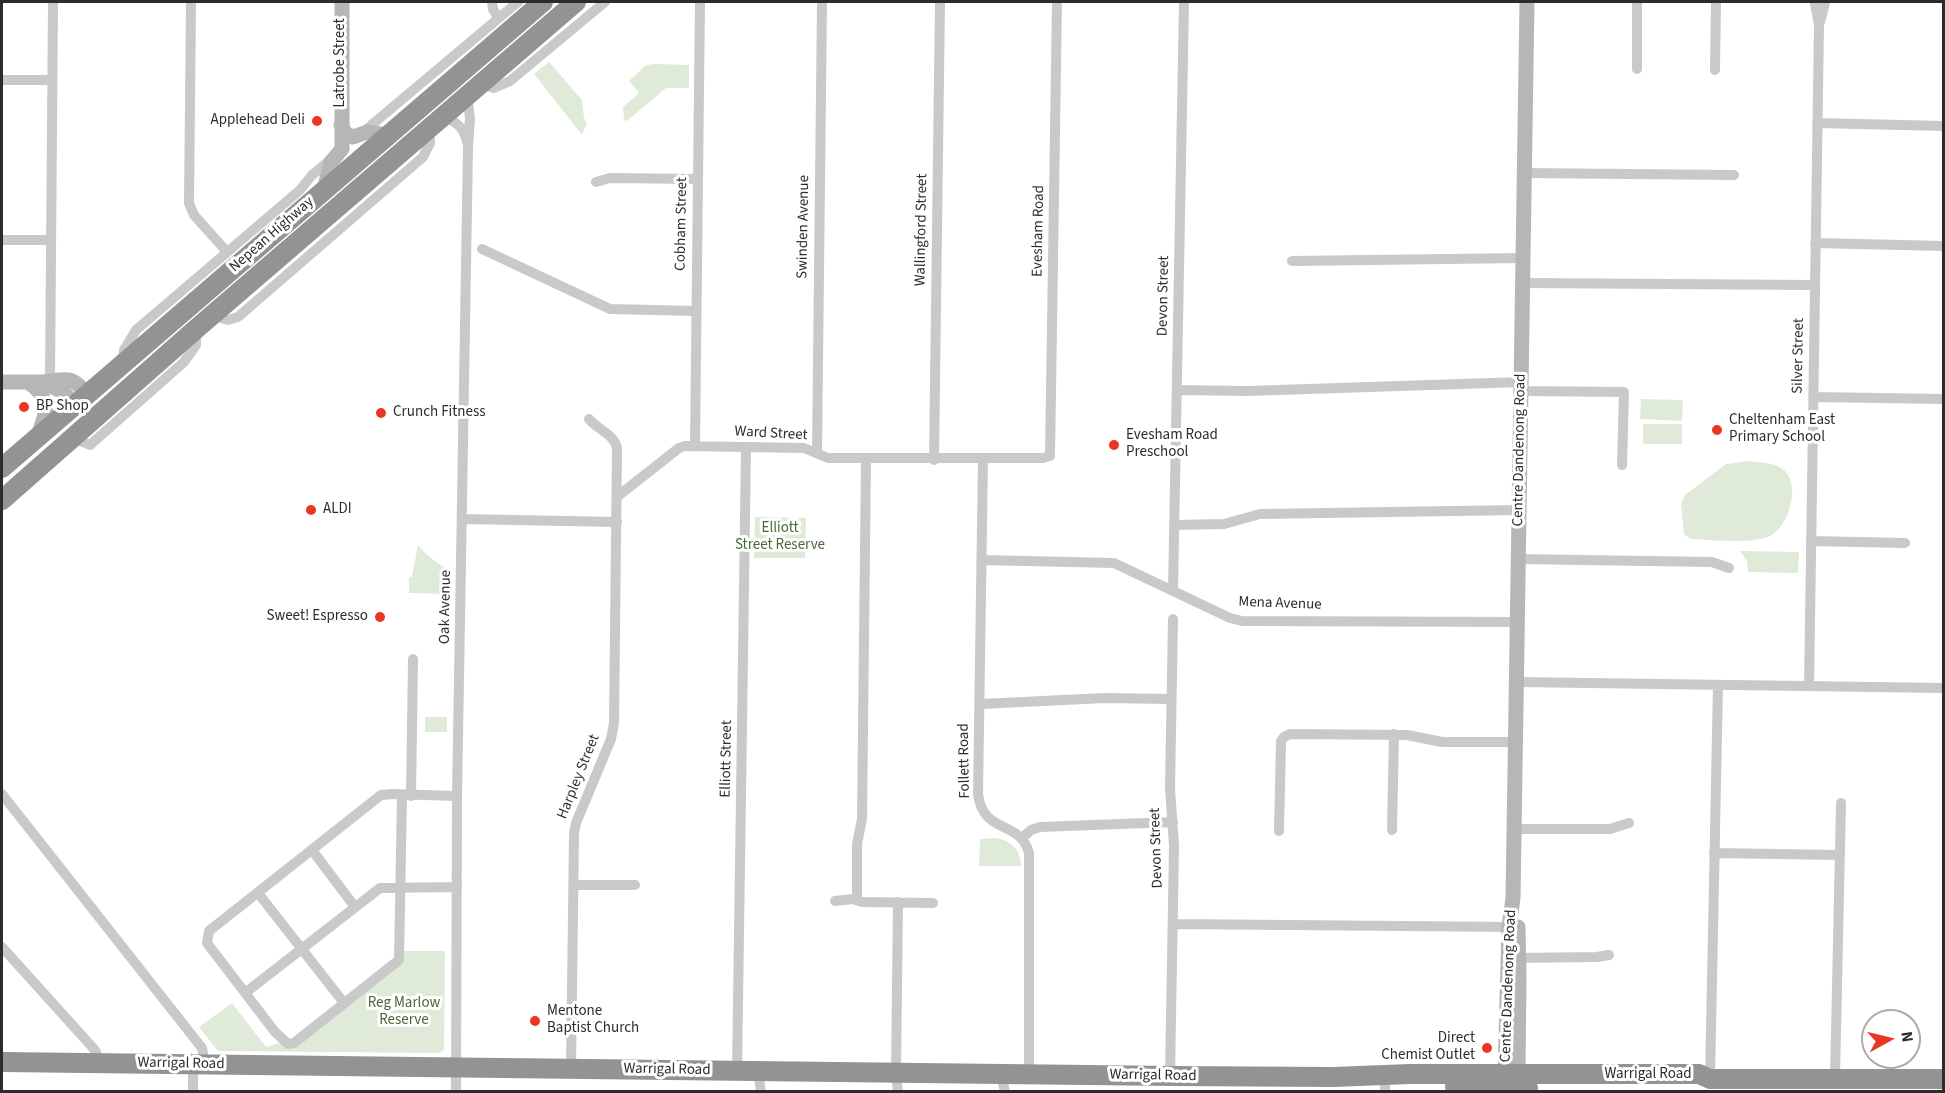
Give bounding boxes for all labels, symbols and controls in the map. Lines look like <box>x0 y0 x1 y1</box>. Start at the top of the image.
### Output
street label: Latrobe Street <box>332 18 350 108</box>
place label: Applehead Deli <box>210 112 305 130</box>
marker: Applehead Deli <box>310 114 324 128</box>
street label: Wallingford Street <box>912 174 932 286</box>
street label: Swinden Avenue <box>794 175 814 279</box>
street label: Cobham Street <box>672 177 692 271</box>
street label: Evesham Road <box>1029 185 1049 277</box>
street label: Nepean Highway <box>226 193 318 277</box>
street label: Devon Street <box>1154 256 1174 336</box>
street label: Silver Street <box>1789 318 1809 394</box>
street label: Centre Dandenong Road <box>1510 373 1530 527</box>
place label: BP Shop <box>36 398 89 416</box>
marker: BP Shop <box>17 400 31 414</box>
place label: Crunch Fitness <box>393 404 486 422</box>
marker: Crunch Fitness <box>374 406 388 420</box>
place label: Cheltenham East Primary School <box>1729 412 1835 447</box>
street label: Ward Street <box>734 423 808 445</box>
marker: Cheltenham East Primary School <box>1710 423 1724 437</box>
place label: Evesham Road Preschool <box>1126 427 1218 462</box>
marker: Evesham Road Preschool <box>1107 438 1121 452</box>
place label: ALDI <box>323 501 352 519</box>
marker: ALDI <box>304 503 318 517</box>
park label: Elliott Street Reserve <box>735 520 825 555</box>
street label: Oak Avenue <box>436 570 456 644</box>
street label: Mena Avenue <box>1238 594 1322 614</box>
place label: Sweet! Espresso <box>266 608 368 626</box>
marker: Sweet! Espresso <box>373 610 387 624</box>
street label: Elliott Street <box>717 720 737 798</box>
street label: Follett Road <box>955 723 975 799</box>
street label: Harpley Street <box>554 732 604 822</box>
street label: Devon Street <box>1147 807 1167 889</box>
street label: Centre Dandenong Road <box>1497 909 1521 1063</box>
park label: Reg Marlow Reserve <box>368 995 440 1030</box>
place label: Mentone Baptist Church <box>547 1003 639 1038</box>
north arrow <box>1861 1009 1921 1069</box>
marker: Mentone Baptist Church <box>528 1014 542 1028</box>
place label: Direct Chemist Outlet <box>1381 1030 1475 1065</box>
text: N <box>1895 1030 1918 1044</box>
marker: Direct Chemist Outlet <box>1480 1041 1494 1055</box>
street label: Warrigal Road <box>137 1054 225 1074</box>
street label: Warrigal Road <box>623 1060 711 1080</box>
street label: Warrigal Road <box>1109 1066 1197 1086</box>
street label: Warrigal Road <box>1604 1066 1692 1084</box>

